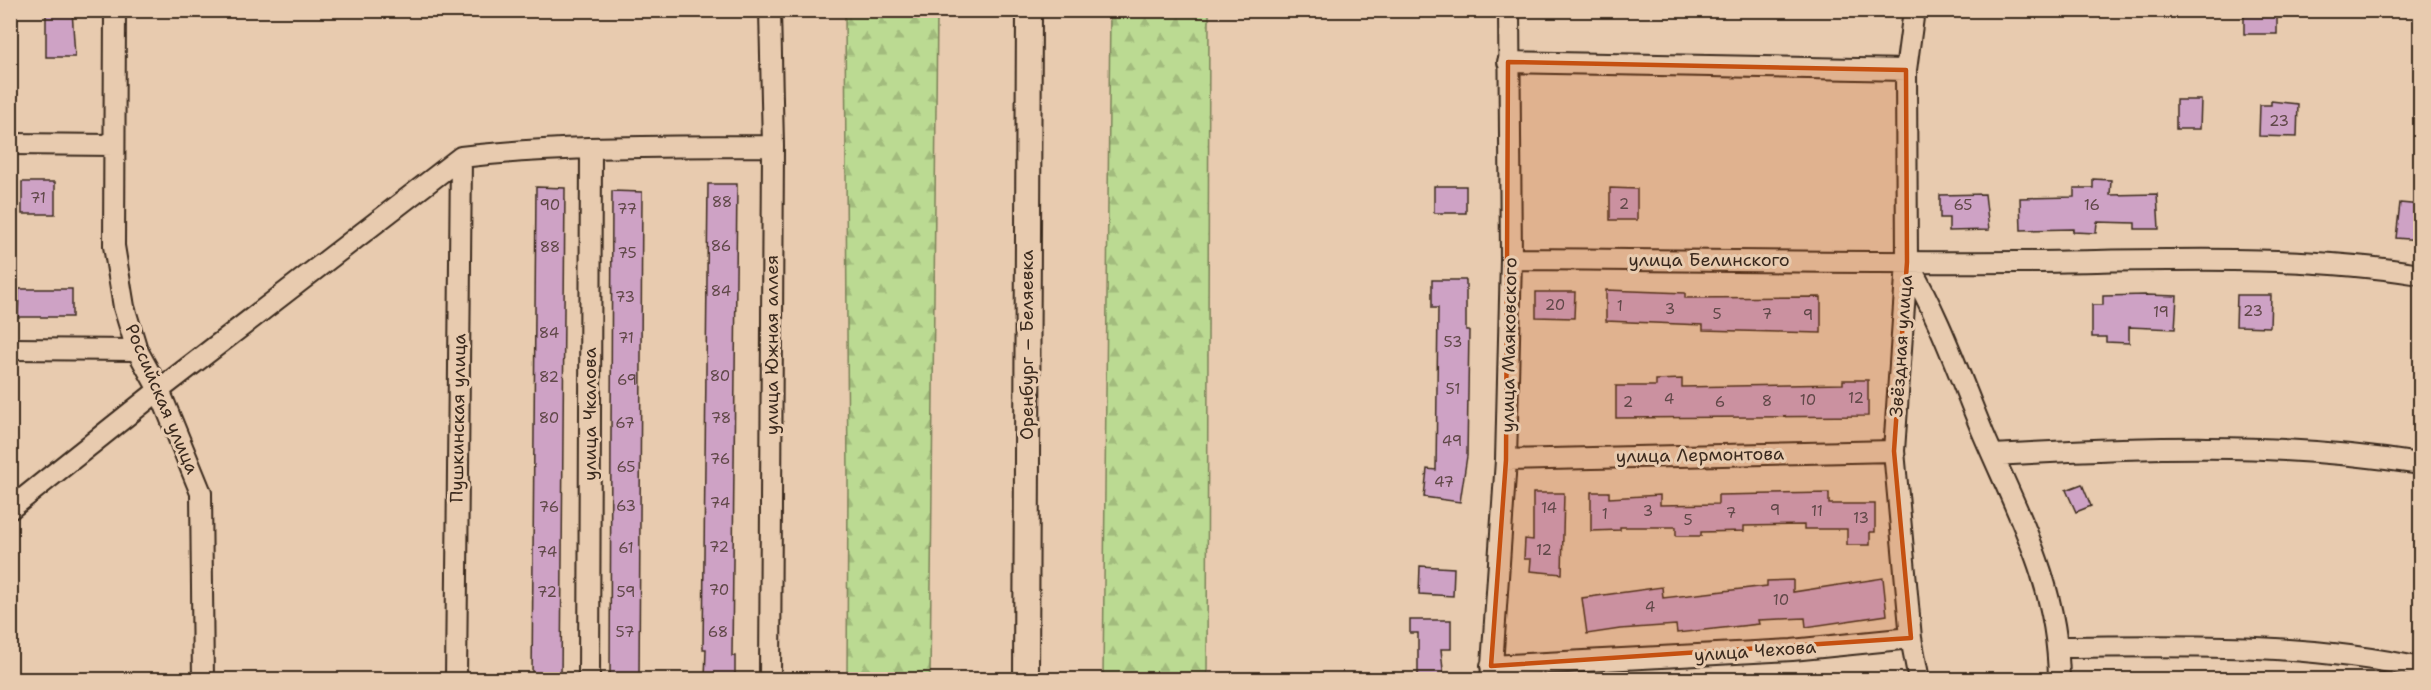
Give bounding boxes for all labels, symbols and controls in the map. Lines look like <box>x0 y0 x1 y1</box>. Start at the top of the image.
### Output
house number: 23 <box>2269 111 2289 131</box>
house number: 71 <box>30 188 46 208</box>
house number: 88 <box>712 192 732 212</box>
house number: 2 <box>1619 194 1629 214</box>
house number: 90 <box>540 195 560 215</box>
house number: 65 <box>1953 195 1973 215</box>
house number: 16 <box>2084 195 2100 215</box>
house number: 77 <box>617 199 637 219</box>
house number: 86 <box>711 236 731 256</box>
house number: 88 <box>540 237 560 257</box>
house number: 75 <box>617 243 637 263</box>
street label: улица Белинского <box>1628 248 1790 272</box>
street label: Оренбург – Беляевка <box>1015 250 1039 440</box>
street label: улица Южная аллея <box>760 255 784 435</box>
street label: улица Маяковского <box>1495 257 1523 433</box>
street label: Звёздная улица <box>1884 274 1918 418</box>
house number: 84 <box>711 281 731 301</box>
house number: 73 <box>615 287 635 307</box>
house number: 20 <box>1545 295 1565 315</box>
house number: 1 <box>1617 296 1623 316</box>
house number: 3 <box>1665 299 1675 319</box>
house number: 23 <box>2243 301 2263 321</box>
house number: 19 <box>2153 302 2169 322</box>
house number: 5 <box>1712 304 1722 324</box>
house number: 7 <box>1762 304 1772 324</box>
house number: 9 <box>1803 305 1813 325</box>
street label: Российская улица <box>120 320 204 478</box>
house number: 84 <box>539 323 559 343</box>
house number: 71 <box>618 328 634 348</box>
house number: 53 <box>1444 332 1463 352</box>
street label: Пушкинская улица <box>445 333 471 503</box>
street label: улица Чкалова <box>578 347 602 481</box>
house number: 80 <box>710 366 730 386</box>
house number: 82 <box>539 367 559 387</box>
house number: 69 <box>617 370 637 390</box>
house number: 51 <box>1446 379 1460 399</box>
house number: 12 <box>1848 388 1864 408</box>
house number: 4 <box>1664 389 1674 409</box>
house number: 10 <box>1800 390 1816 410</box>
house number: 8 <box>1762 391 1772 411</box>
house number: 2 <box>1623 392 1633 412</box>
house number: 6 <box>1715 392 1725 412</box>
house number: 80 <box>539 408 559 428</box>
house number: 78 <box>711 408 731 428</box>
house number: 67 <box>615 413 635 433</box>
house number: 49 <box>1442 431 1462 451</box>
street label: улица Лермонтова <box>1616 442 1784 468</box>
house number: 76 <box>710 449 730 469</box>
house number: 65 <box>616 457 636 477</box>
house number: 47 <box>1434 472 1454 492</box>
house number: 74 <box>710 493 730 513</box>
house number: 63 <box>616 496 636 516</box>
house number: 76 <box>539 497 559 517</box>
house number: 14 <box>1541 498 1557 518</box>
house number: 9 <box>1770 500 1780 520</box>
house number: 3 <box>1643 501 1653 521</box>
house number: 11 <box>1811 501 1823 521</box>
house number: 7 <box>1726 503 1736 523</box>
house number: 1 <box>1602 504 1608 524</box>
house number: 13 <box>1853 508 1869 528</box>
house number: 5 <box>1683 510 1693 530</box>
house number: 72 <box>709 537 729 557</box>
house number: 61 <box>618 538 634 558</box>
house number: 12 <box>1536 540 1552 560</box>
house number: 74 <box>537 542 557 562</box>
house number: 70 <box>709 580 729 600</box>
house number: 72 <box>537 582 557 602</box>
house number: 59 <box>617 582 635 602</box>
house number: 10 <box>1773 590 1789 610</box>
house number: 4 <box>1645 597 1655 617</box>
house number: 57 <box>616 622 634 642</box>
house number: 68 <box>708 622 728 642</box>
street label: улица Чехова <box>1693 635 1817 667</box>

